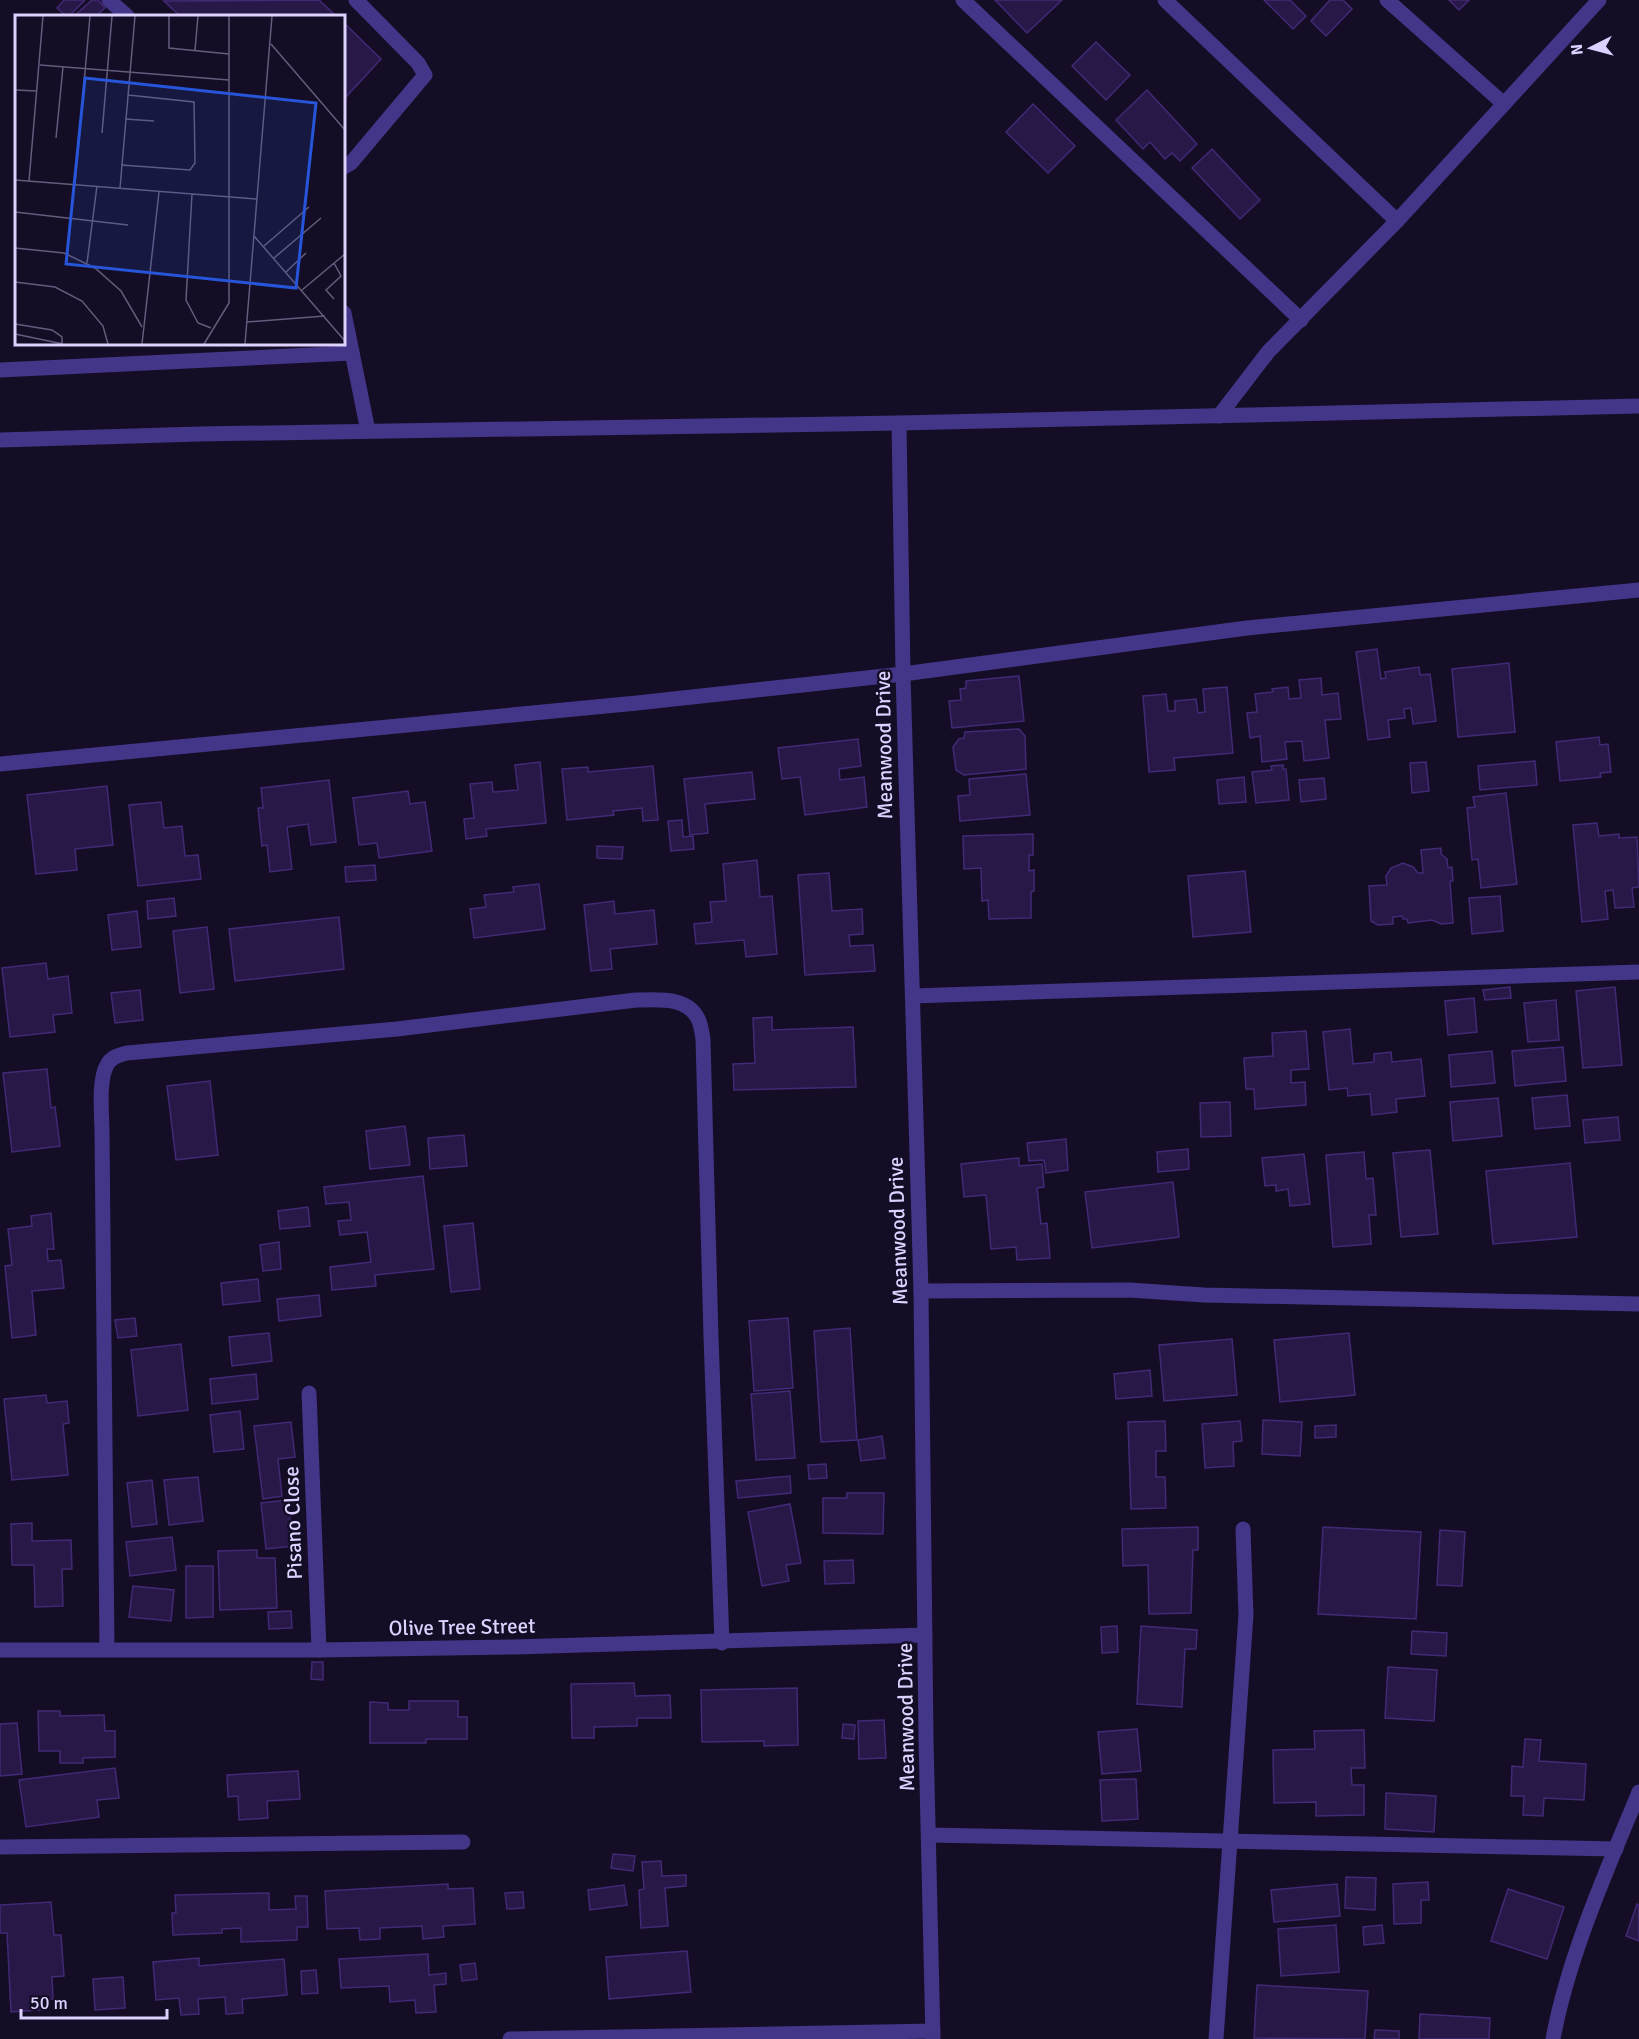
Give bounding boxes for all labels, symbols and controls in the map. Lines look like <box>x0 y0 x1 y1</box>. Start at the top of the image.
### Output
inset map <box>15 15 345 345</box>
north arrow <box>1561 18 1621 78</box>
text: N <box>1567 43 1588 56</box>
street label: Meanwood Drive <box>870 670 898 820</box>
street label: Meanwood Drive <box>882 1156 914 1306</box>
street label: Pisano Close <box>278 1466 308 1580</box>
street label: Olive Tree Street <box>388 1613 536 1641</box>
street label: Meanwood Drive <box>892 1642 920 1792</box>
scale bar <box>21 1982 166 2020</box>
text: 50 m <box>30 1992 68 2014</box>

